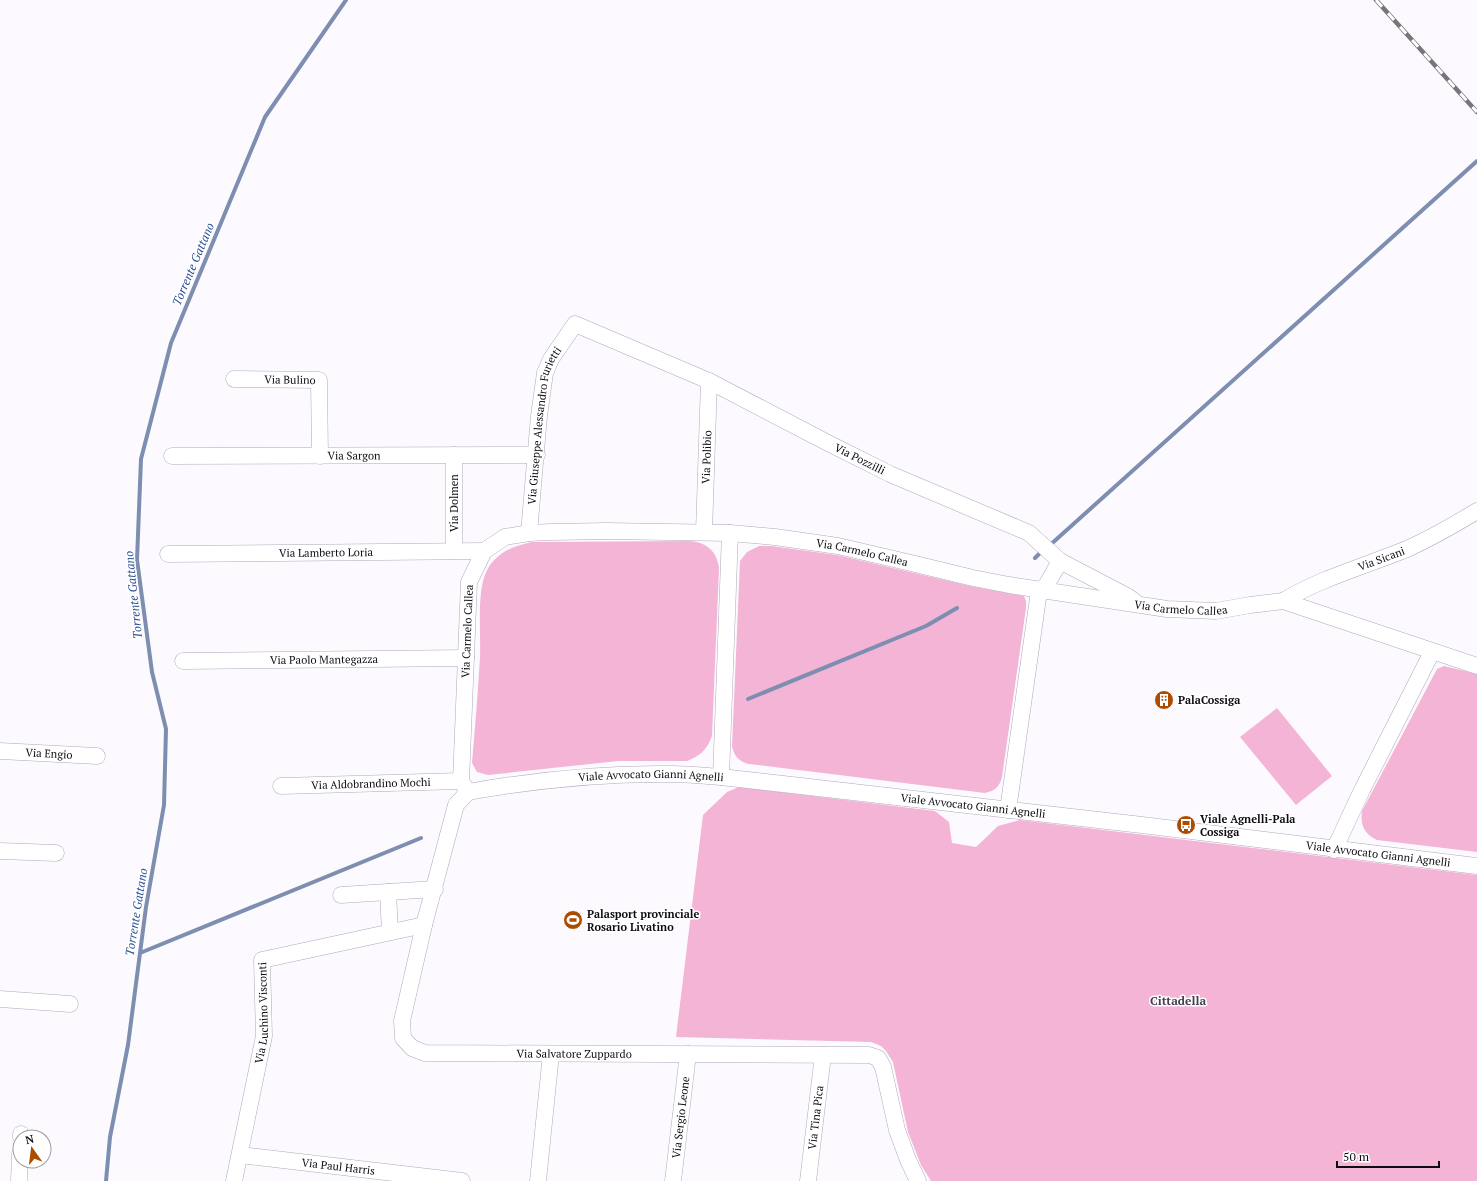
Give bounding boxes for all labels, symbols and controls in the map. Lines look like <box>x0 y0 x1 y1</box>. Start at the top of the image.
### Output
water label: Torrente Gattano <box>169 220 217 308</box>
street label: Via Giuseppe Alessandro Furietti <box>524 344 564 505</box>
street label: Via Bulino <box>264 372 316 387</box>
street label: Via Polibio <box>699 430 714 484</box>
street label: Via Pozzilli <box>832 440 888 478</box>
street label: Via Sargon <box>327 448 381 463</box>
street label: Via Dolmen <box>447 474 461 532</box>
street label: Via Carmelo Callea <box>815 536 910 569</box>
street label: Via Sicani <box>1356 544 1407 574</box>
street label: Via Lamberto Loria <box>279 545 374 560</box>
water label: Torrente Gattano <box>121 550 145 640</box>
street label: Via Carmelo Callea <box>458 584 476 678</box>
street label: Via Carmelo Callea <box>1133 597 1229 618</box>
street label: Via Paolo Mantegazza <box>270 652 379 667</box>
building icon: PalaCossiga <box>1153 689 1175 711</box>
place label: PalaCossiga <box>1178 693 1240 707</box>
street label: Via Engio <box>25 745 73 762</box>
street label: Viale Avvocato Gianni Agnelli <box>578 767 724 784</box>
street label: Via Aldobrandino Mochi <box>311 775 431 792</box>
street label: Viale Avvocato Gianni Agnelli <box>900 791 1046 821</box>
place label: Viale Agnelli-Pala Cossiga <box>1200 812 1295 839</box>
bus stop icon: Viale Agnelli-Pala Cossiga <box>1175 814 1197 836</box>
street label: Viale Avvocato Gianni Agnelli <box>1305 838 1452 870</box>
water label: Torrente Gattano <box>122 867 150 957</box>
place label: Palasport provinciale Rosario Livatino <box>587 907 699 934</box>
sports icon: Palasport provinciale Rosario Livatino <box>562 909 584 931</box>
street label: Via Luchino Visconti <box>251 962 271 1065</box>
district label: Cittadella <box>1150 993 1206 1008</box>
street label: Via Salvatore Zuppardo <box>517 1046 632 1061</box>
street label: Via Sergio Leone <box>669 1075 692 1159</box>
street label: Via Tina Pica <box>805 1084 826 1150</box>
north arrow <box>12 1129 52 1169</box>
text: N <box>24 1131 36 1147</box>
scale bar <box>1337 1143 1439 1169</box>
text: 50 m <box>1343 1149 1370 1164</box>
street label: Via Paul Harris <box>301 1155 376 1178</box>

